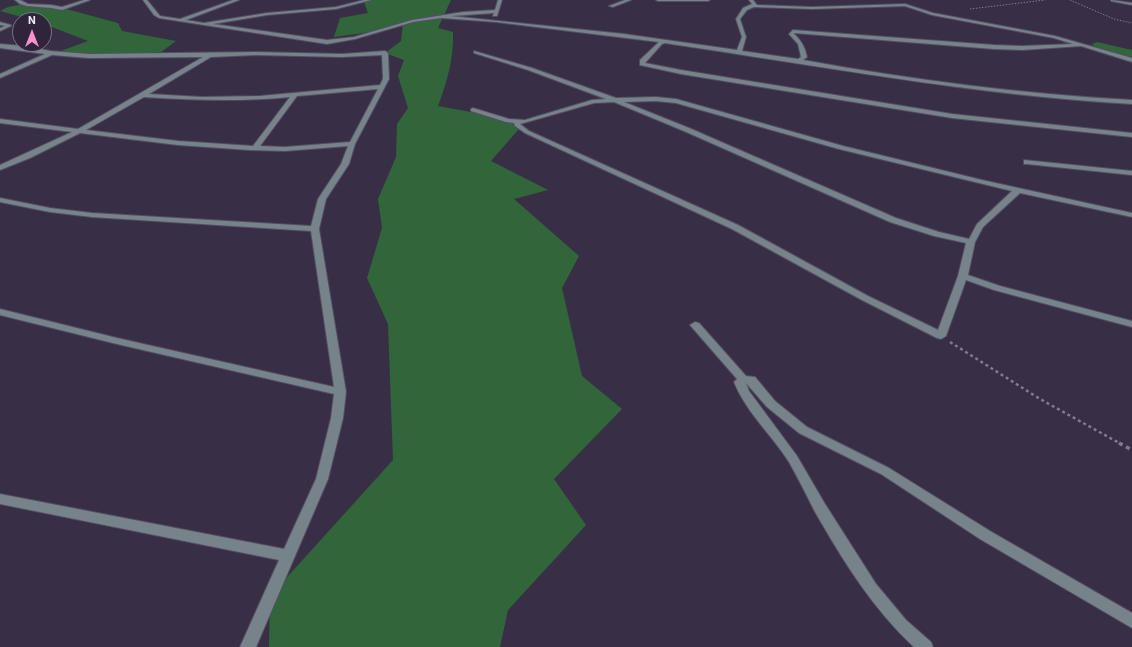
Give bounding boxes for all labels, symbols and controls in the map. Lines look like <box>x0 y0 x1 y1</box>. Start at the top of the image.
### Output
north arrow <box>12 12 52 52</box>
text: N <box>28 14 36 27</box>

